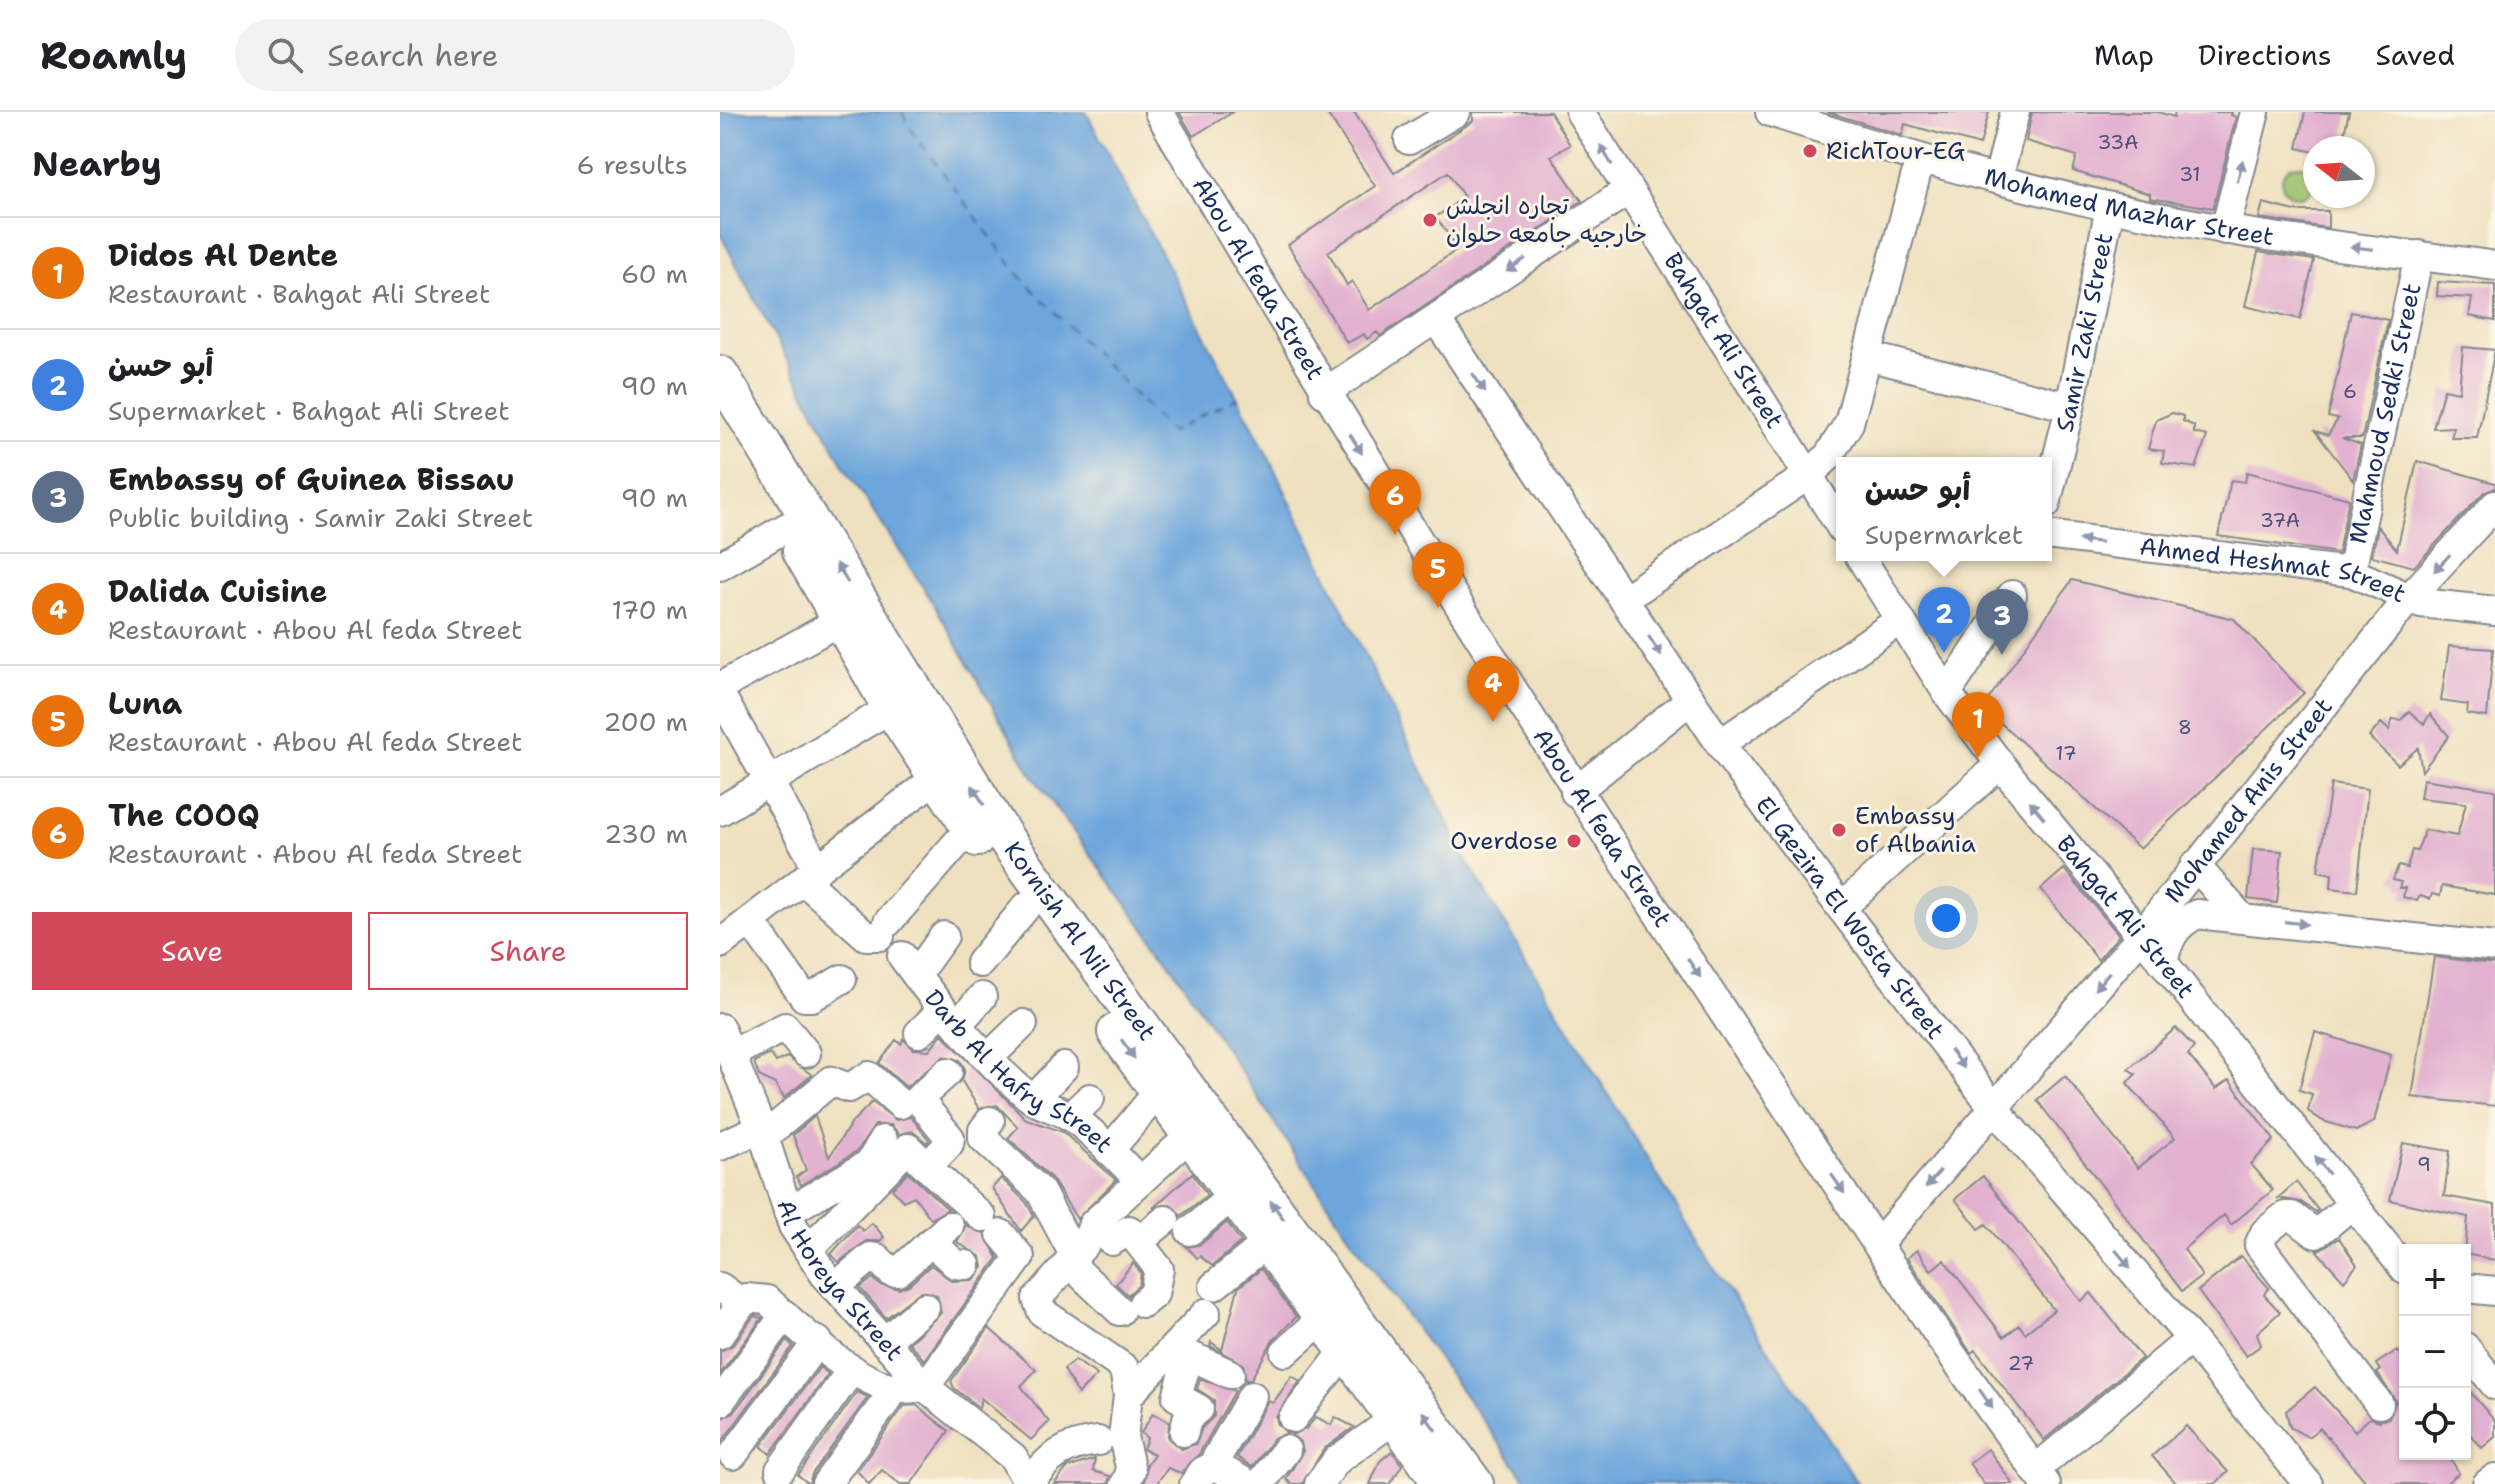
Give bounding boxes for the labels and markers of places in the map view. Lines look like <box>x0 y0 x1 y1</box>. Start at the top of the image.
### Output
place label: RichTour-EG <box>1826 135 1965 167</box>
marker: RichTour-EG <box>1801 142 1819 160</box>
place label: تجاره انجلش خارجيه جامعه حلوان <box>1446 190 1647 250</box>
marker: تجاره انجلش خارجيه جامعه حلوان <box>1421 211 1439 229</box>
pin: 6 <box>1369 469 1421 535</box>
pin: 5 <box>1412 542 1464 608</box>
pin: 2 <box>1918 587 1970 653</box>
pin: 3 <box>1976 589 2028 655</box>
pin: 4 <box>1467 656 1519 722</box>
pin: 1 <box>1952 692 2004 758</box>
place label: Embassy of Albania <box>1855 800 1976 860</box>
marker: Embassy of Albania <box>1830 821 1848 839</box>
place label: Overdose <box>1450 825 1558 857</box>
marker: Overdose <box>1565 832 1583 850</box>

